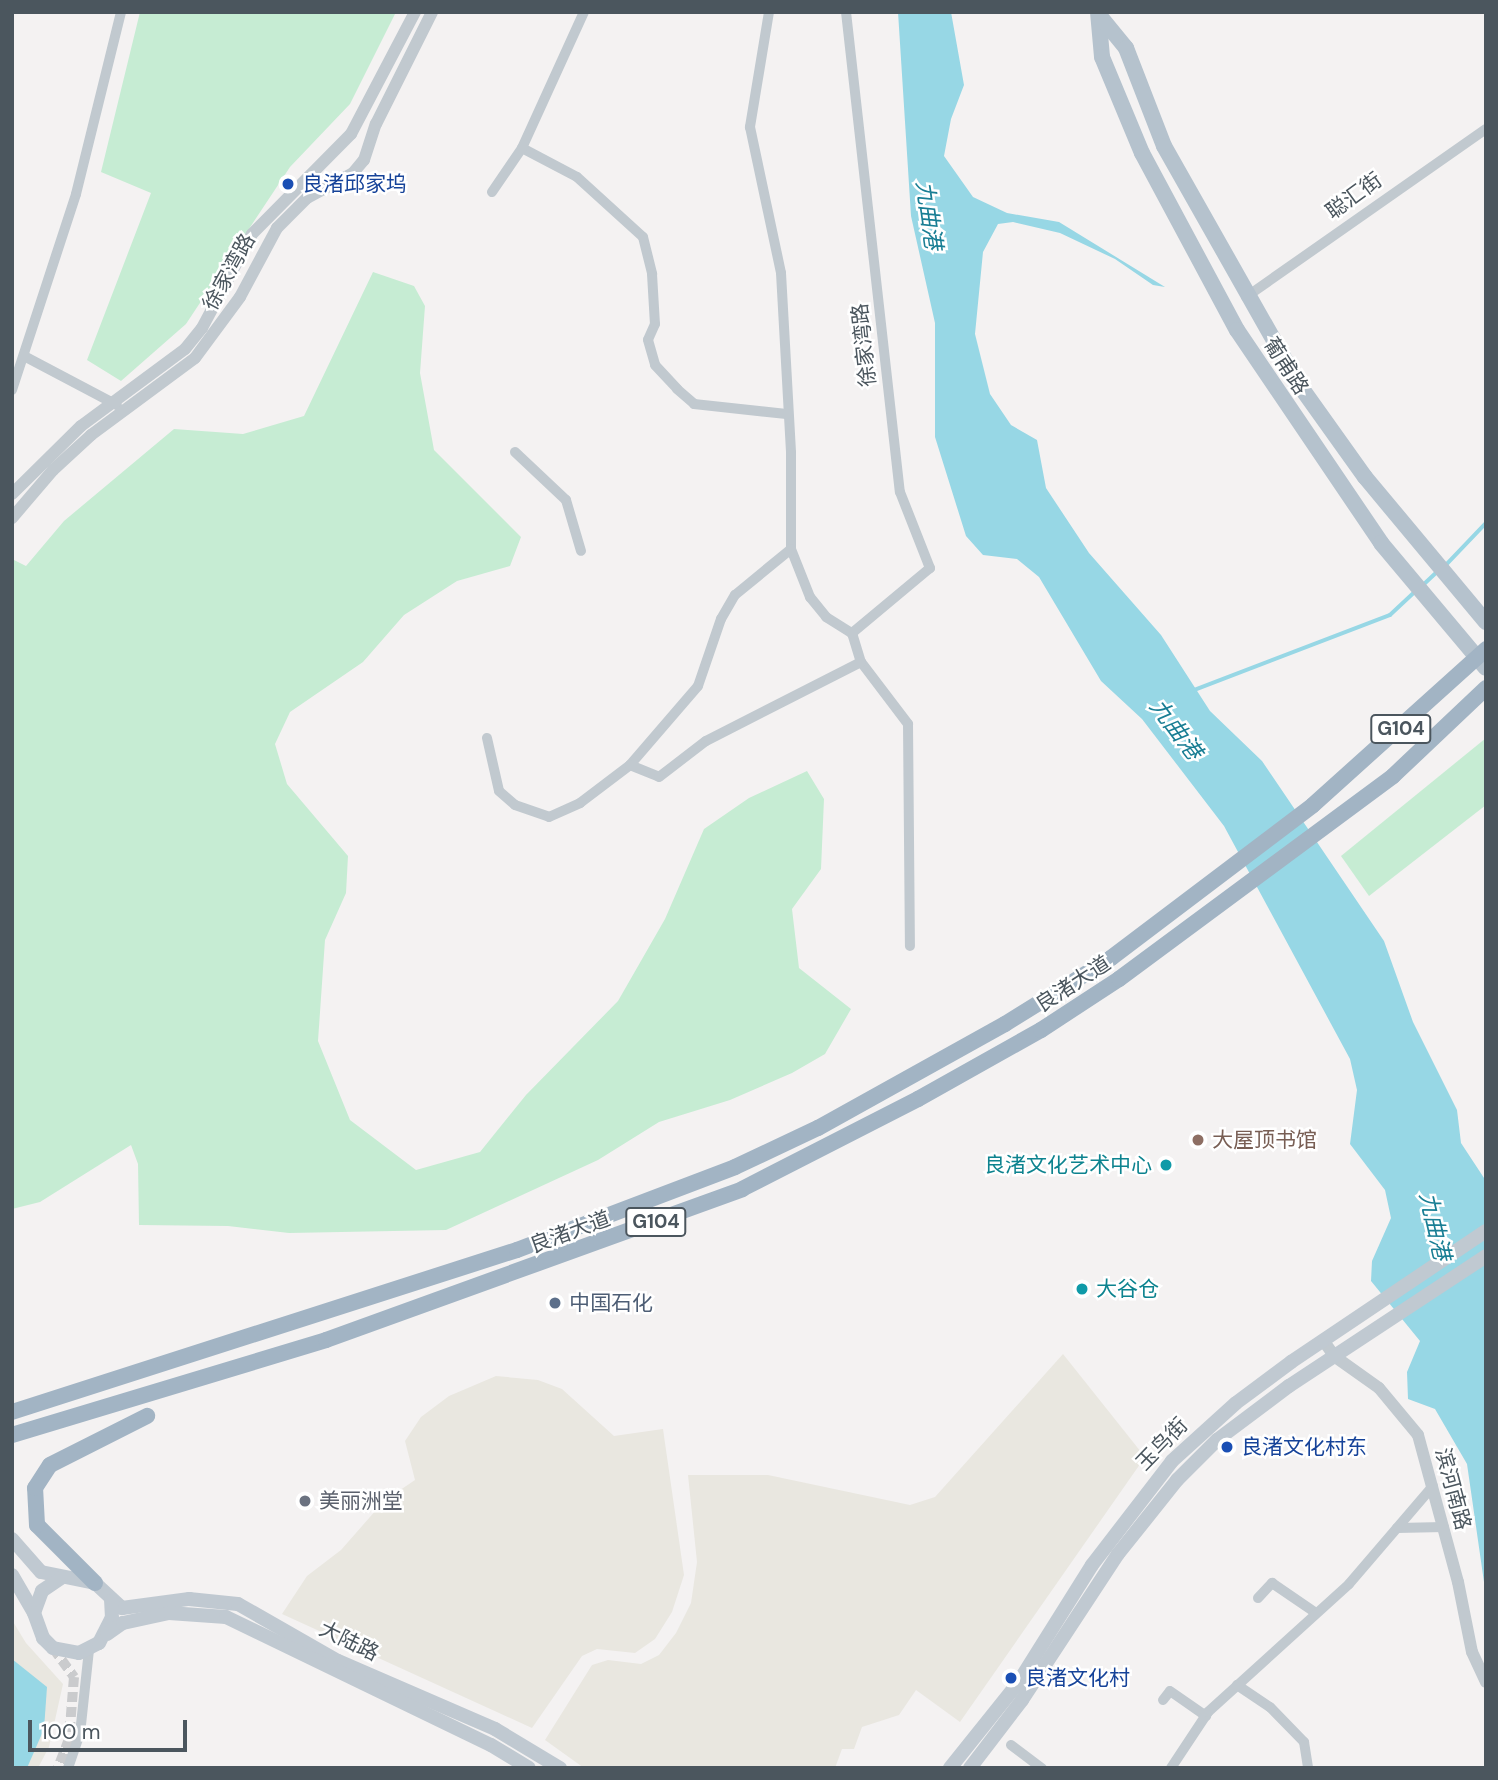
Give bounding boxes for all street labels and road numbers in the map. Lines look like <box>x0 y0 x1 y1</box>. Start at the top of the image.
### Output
street label: 聪汇街 <box>1321 167 1387 225</box>
street label: 徐家湾路 <box>198 229 260 315</box>
street label: 徐家湾路 <box>847 302 881 388</box>
street label: 葡甫路 <box>1258 333 1314 399</box>
road number: G104 <box>1370 714 1432 744</box>
street label: 良渚大道 <box>1031 951 1115 1017</box>
street label: 良渚大道 <box>526 1206 614 1258</box>
road number: G104 <box>624 1206 688 1238</box>
street label: 玉鸟街 <box>1131 1413 1193 1475</box>
street label: 滨河南路 <box>1430 1445 1476 1533</box>
street label: 大陆路 <box>315 1616 383 1666</box>

